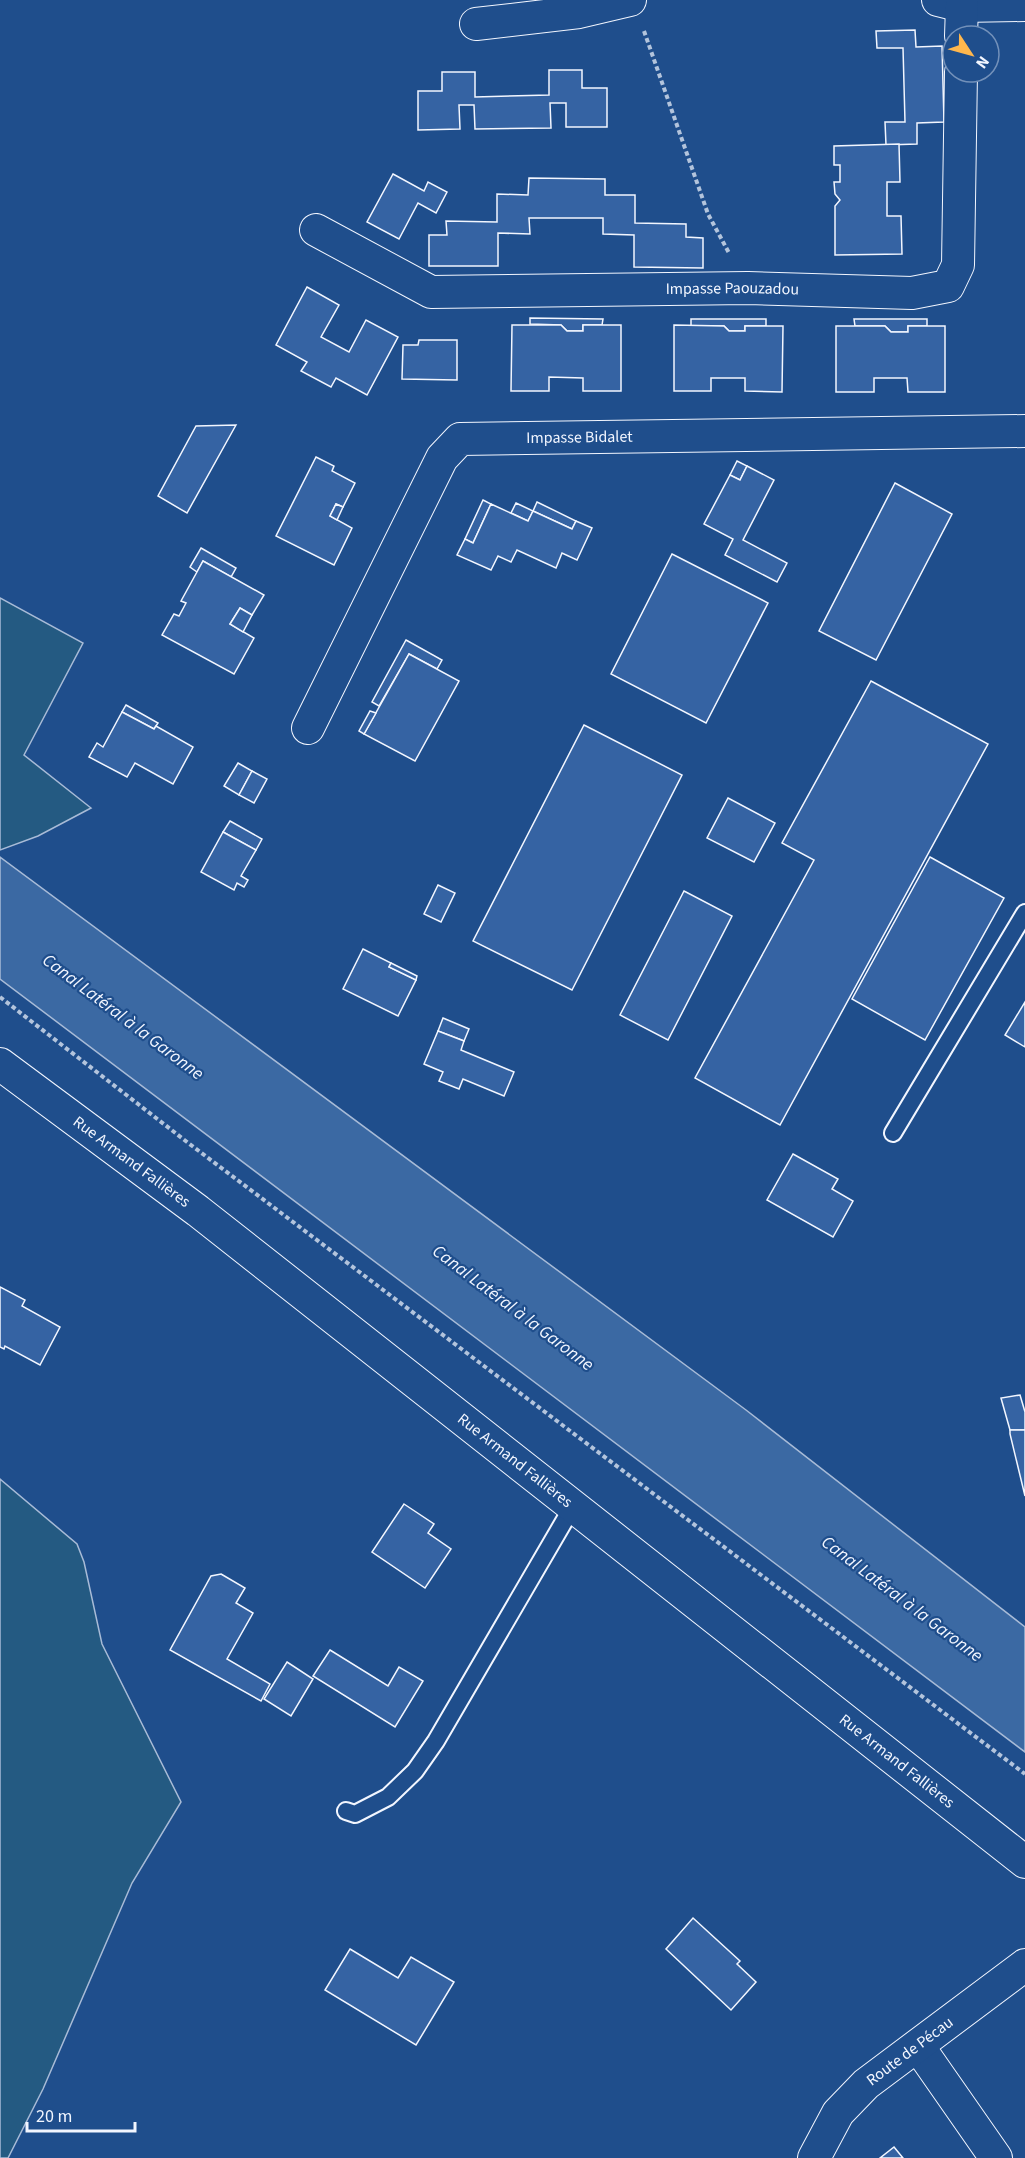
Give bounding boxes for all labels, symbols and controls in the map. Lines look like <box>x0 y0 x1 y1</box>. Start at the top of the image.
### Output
north arrow <box>941 24 1001 84</box>
text: N <box>970 51 994 73</box>
street label: Impasse Paouzadou <box>665 277 799 301</box>
street label: Impasse Bidalet <box>526 426 633 449</box>
water label: Canal Latéral à la Garonne <box>37 948 209 1086</box>
street label: Rue Armand Fallières <box>69 1111 195 1213</box>
water label: Canal Latéral à la Garonne <box>427 1239 599 1377</box>
street label: Rue Armand Fallières <box>453 1408 577 1513</box>
water label: Canal Latéral à la Garonne <box>816 1530 988 1668</box>
street label: Rue Armand Fallières <box>835 1709 959 1814</box>
street label: Route de Pécau <box>862 2011 958 2091</box>
scale bar <box>27 2095 135 2133</box>
text: 20 m <box>36 2104 72 2129</box>

